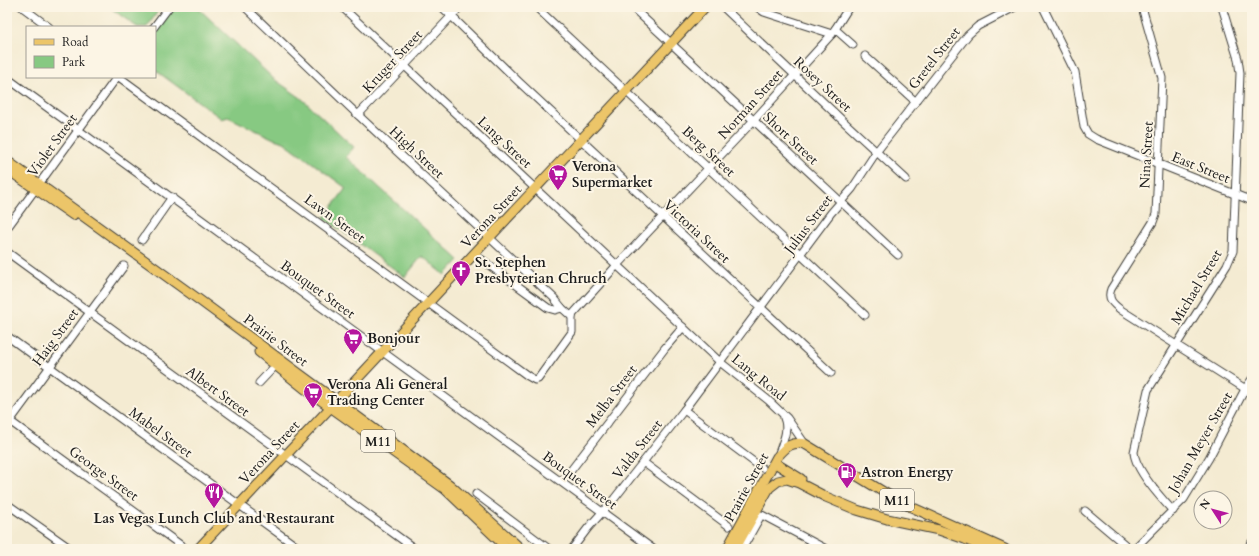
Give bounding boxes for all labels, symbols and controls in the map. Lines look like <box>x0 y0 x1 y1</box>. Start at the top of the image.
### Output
street label: Gretel Street <box>904 23 965 93</box>
street label: Kruger Street <box>358 25 427 97</box>
legend <box>26 26 156 78</box>
text: Road <box>62 34 89 50</box>
street label: Rosey Street <box>789 52 856 117</box>
text: Park <box>62 54 86 70</box>
street label: Norman Street <box>714 65 787 143</box>
street label: Short Street <box>759 108 823 169</box>
street label: Violet Street <box>23 109 82 181</box>
street label: Lang Street <box>473 112 536 173</box>
street label: Nina Street <box>1135 120 1158 189</box>
street label: High Street <box>385 122 449 183</box>
street label: Berg Street <box>678 122 740 181</box>
street label: East Street <box>1169 147 1233 188</box>
place label: Verona Supermarket <box>572 157 653 192</box>
supermarket icon: Verona Supermarket <box>547 163 569 191</box>
street label: Verona Street <box>457 180 526 252</box>
street label: Lawn Street <box>300 190 370 247</box>
street label: Julius Street <box>779 190 837 259</box>
street label: Victoria Street <box>659 195 735 268</box>
street label: Michael Street <box>1166 246 1227 328</box>
place label: St. Stephen Presbyterian Chruch <box>475 253 607 288</box>
street label: Bouquet Street <box>276 256 359 323</box>
church icon: St. Stephen Presbyterian Chruch <box>450 259 472 287</box>
street label: Haig Street <box>28 304 83 370</box>
street label: Prairie Street <box>240 310 312 371</box>
supermarket icon: Bonjour <box>342 327 364 355</box>
place label: Bonjour <box>367 329 420 348</box>
street label: Lang Road <box>728 350 790 406</box>
street label: Melba Street <box>582 361 642 432</box>
street label: Albert Street <box>182 362 254 421</box>
place label: Verona Ali General Trading Center <box>327 375 448 410</box>
supermarket icon: Verona Ali General Trading Center <box>302 381 324 409</box>
street label: Johan Meyer Street <box>1163 388 1237 498</box>
street label: Mabel Street <box>125 403 197 462</box>
street label: Valda Street <box>608 415 667 483</box>
street label: Verona Street <box>235 416 304 488</box>
road number: M11 <box>361 430 395 452</box>
street label: George Street <box>65 442 143 505</box>
street label: Bouquet Street <box>538 447 621 514</box>
street label: Prairie Street <box>720 449 773 525</box>
fuel station icon: Astron Energy <box>836 461 858 489</box>
place label: Astron Energy <box>861 463 954 482</box>
restaurant icon: Las Vegas Lunch Club and Restaurant <box>203 481 225 509</box>
road number: M11 <box>880 489 914 511</box>
north arrow <box>1193 490 1233 530</box>
text: N <box>1196 496 1214 513</box>
place label: Las Vegas Lunch Club and Restaurant <box>93 509 335 528</box>

